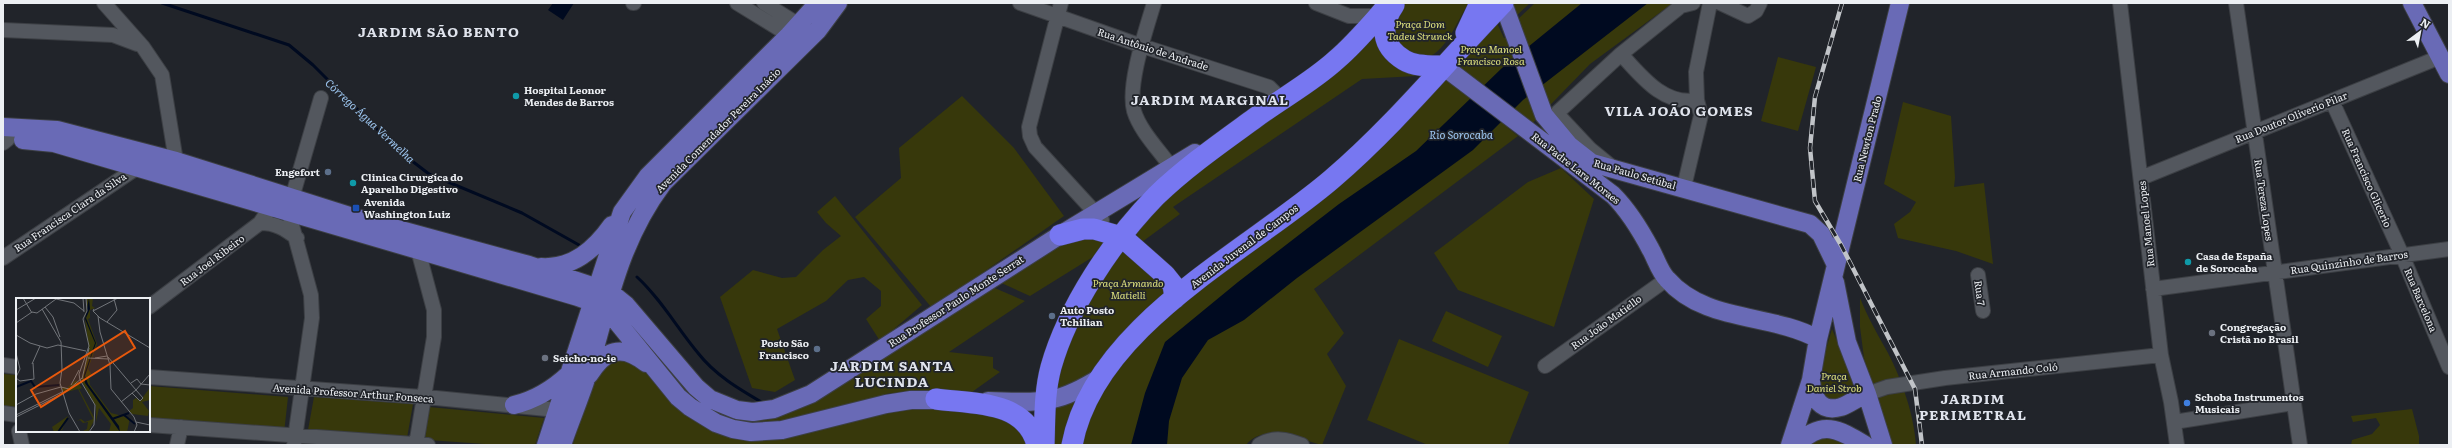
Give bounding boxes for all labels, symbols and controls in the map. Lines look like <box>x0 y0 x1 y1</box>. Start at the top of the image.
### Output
north arrow <box>2400 12 2440 52</box>
text: N <box>2418 13 2434 32</box>
park label: Praça Dom Tadeu Strunck <box>1388 16 1453 43</box>
district label: JARDIM SÃO BENTO <box>358 21 520 41</box>
street label: Rua Antônio de Andrade <box>1096 23 1211 74</box>
park label: Praça Manoel Francisco Rosa <box>1457 41 1525 68</box>
street label: Avenida Comendador Pereira Inácio <box>652 64 784 196</box>
water label: Córrego Água Vermelha <box>322 74 420 167</box>
place label: Hospital Leonor Mendes de Barros <box>524 82 614 109</box>
street label: Rua Doutor Oliverio Pilar <box>2232 87 2349 146</box>
district label: JARDIM MARGINAL <box>1131 89 1289 109</box>
marker: Hospital Leonor Mendes de Barros <box>511 91 521 101</box>
street label: Rua Newton Prado <box>1849 94 1885 184</box>
district label: VILA JOÃO GOMES <box>1604 100 1754 120</box>
water label: Rio Sorocaba <box>1429 126 1494 142</box>
street label: Rua Francisco Glicerio <box>2339 126 2396 230</box>
street label: Rua Padre Lara Moraes <box>1529 128 1624 207</box>
street label: Rua Paulo Setúbal <box>1592 155 1679 193</box>
street label: Rua Tereza Lopes <box>2251 158 2278 242</box>
place label: Engefort <box>275 164 321 179</box>
marker: Engefort <box>323 167 333 177</box>
street label: Rua Francisca Clara da Silva <box>10 168 130 255</box>
place label: Clinica Cirurgíca do Aparelho Digestivo <box>361 169 463 196</box>
marker: Clinica Cirurgíca do Aparelho Digestivo <box>348 178 358 188</box>
street label: Rua Manoel Lopes <box>2133 180 2157 268</box>
place label: Avenida Washington Luiz <box>364 194 451 221</box>
street label: Avenida Juvenal de Campos <box>1187 200 1301 291</box>
marker: Avenida Washington Luiz <box>351 203 361 213</box>
street label: Rua Joel Ribeiro <box>176 230 247 289</box>
street label: Rua Quinzinho de Barros <box>2289 246 2409 277</box>
place label: Casa de España de Sorocaba <box>2196 248 2273 275</box>
street label: Rua Professor Paulo Monte Serrat <box>885 251 1026 350</box>
marker: Casa de España de Sorocaba <box>2183 257 2193 267</box>
street label: Rua Barcelona <box>2401 266 2442 335</box>
park label: Praça Armando Matielli <box>1092 275 1164 302</box>
street label: Rua 7 <box>1971 279 1990 307</box>
street label: Rua João Matiello <box>1567 291 1644 353</box>
inset map <box>16 298 150 432</box>
place label: Auto Posto Tchilian <box>1060 302 1114 329</box>
marker: Auto Posto Tchilian <box>1047 311 1057 321</box>
place label: Congregação Cristã no Brasil <box>2220 319 2299 346</box>
marker: Congregação Cristã no Brasil <box>2207 328 2217 338</box>
place label: Posto São Francisco <box>759 335 809 362</box>
marker: Posto São Francisco <box>812 344 822 354</box>
place label: Seicho-no-ie <box>553 350 616 365</box>
marker: Seicho-no-ie <box>540 353 550 363</box>
district label: JARDIM SANTA LUCINDA <box>830 355 954 391</box>
street label: Rua Armando Coló <box>1968 358 2058 383</box>
park label: Praça Daniel Strob <box>1806 368 1862 395</box>
street label: Avenida Professor Arthur Fonseca <box>272 379 434 406</box>
district label: JARDIM PERIMETRAL <box>1919 388 2027 424</box>
place label: Schoba Instrumentos Musicais <box>2195 389 2304 416</box>
marker: Schoba Instrumentos Musicais <box>2182 398 2192 408</box>

